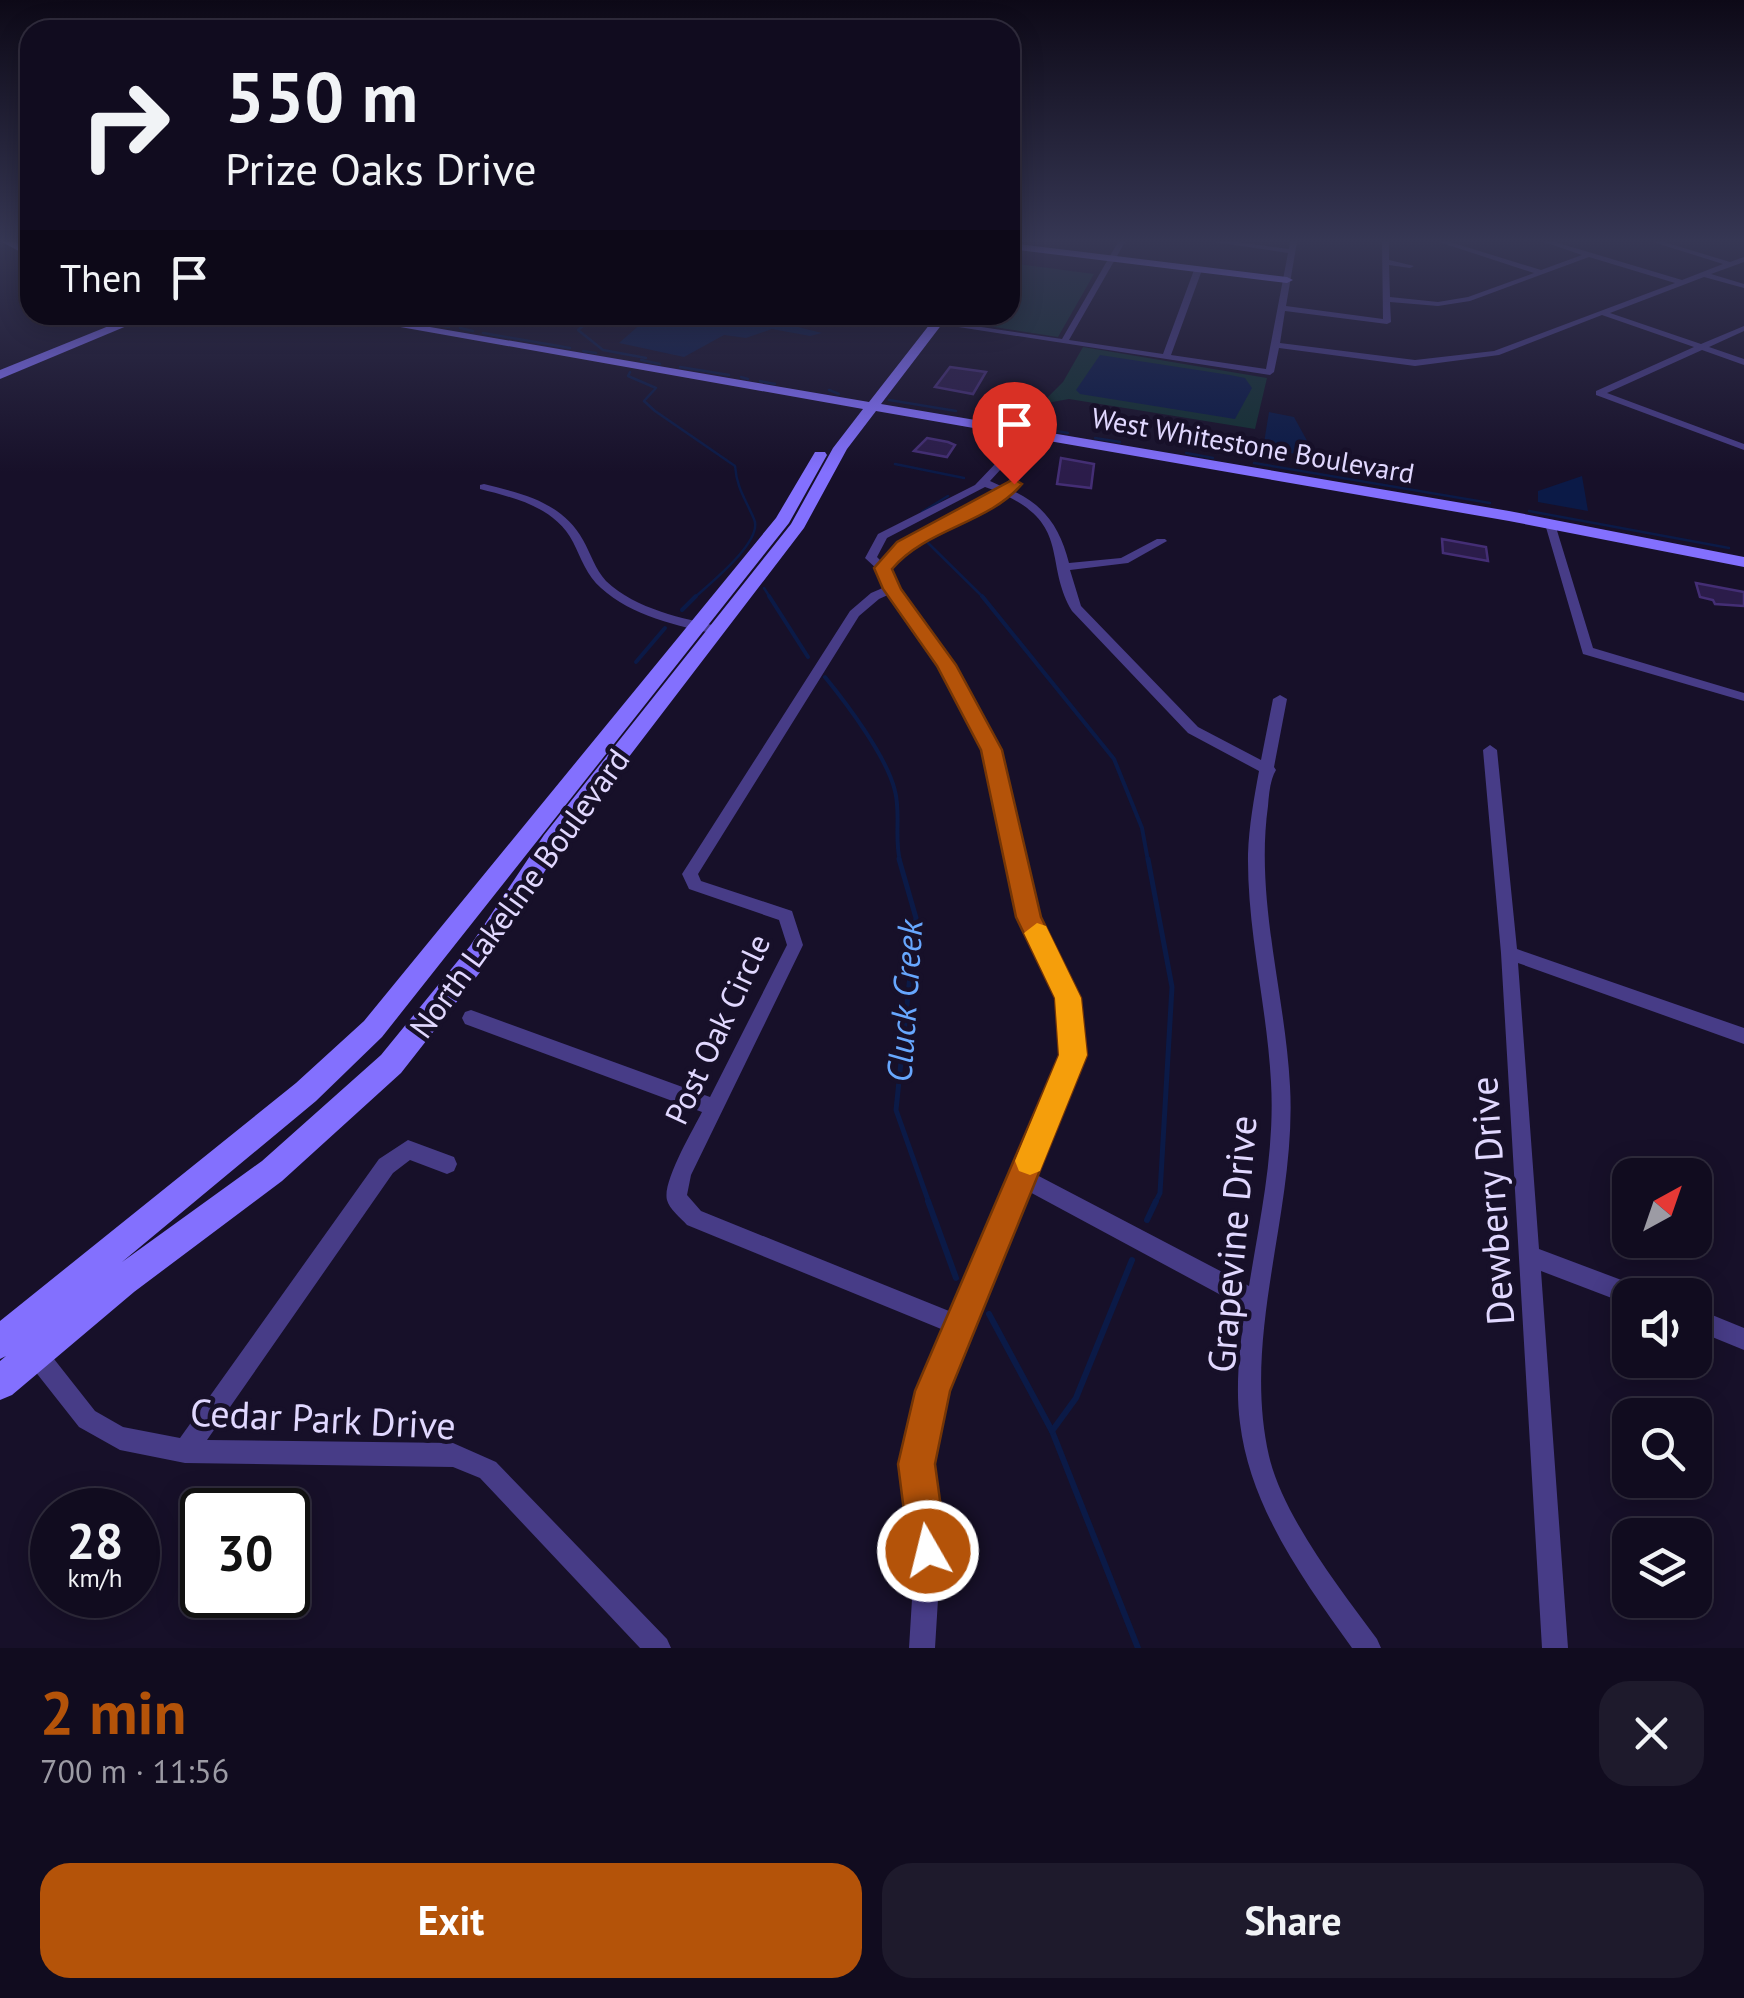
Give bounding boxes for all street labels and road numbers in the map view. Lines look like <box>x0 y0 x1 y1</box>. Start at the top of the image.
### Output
street label: West Whitestone Boulevard <box>1089 398 1417 492</box>
street label: North Lakeline Boulevard <box>400 740 638 1046</box>
street label: Post Oak Circle <box>655 927 779 1131</box>
street label: Dewberry Drive <box>1458 1075 1524 1327</box>
street label: Grapevine Drive <box>1195 1113 1267 1375</box>
street label: Cedar Park Drive <box>189 1387 457 1449</box>

